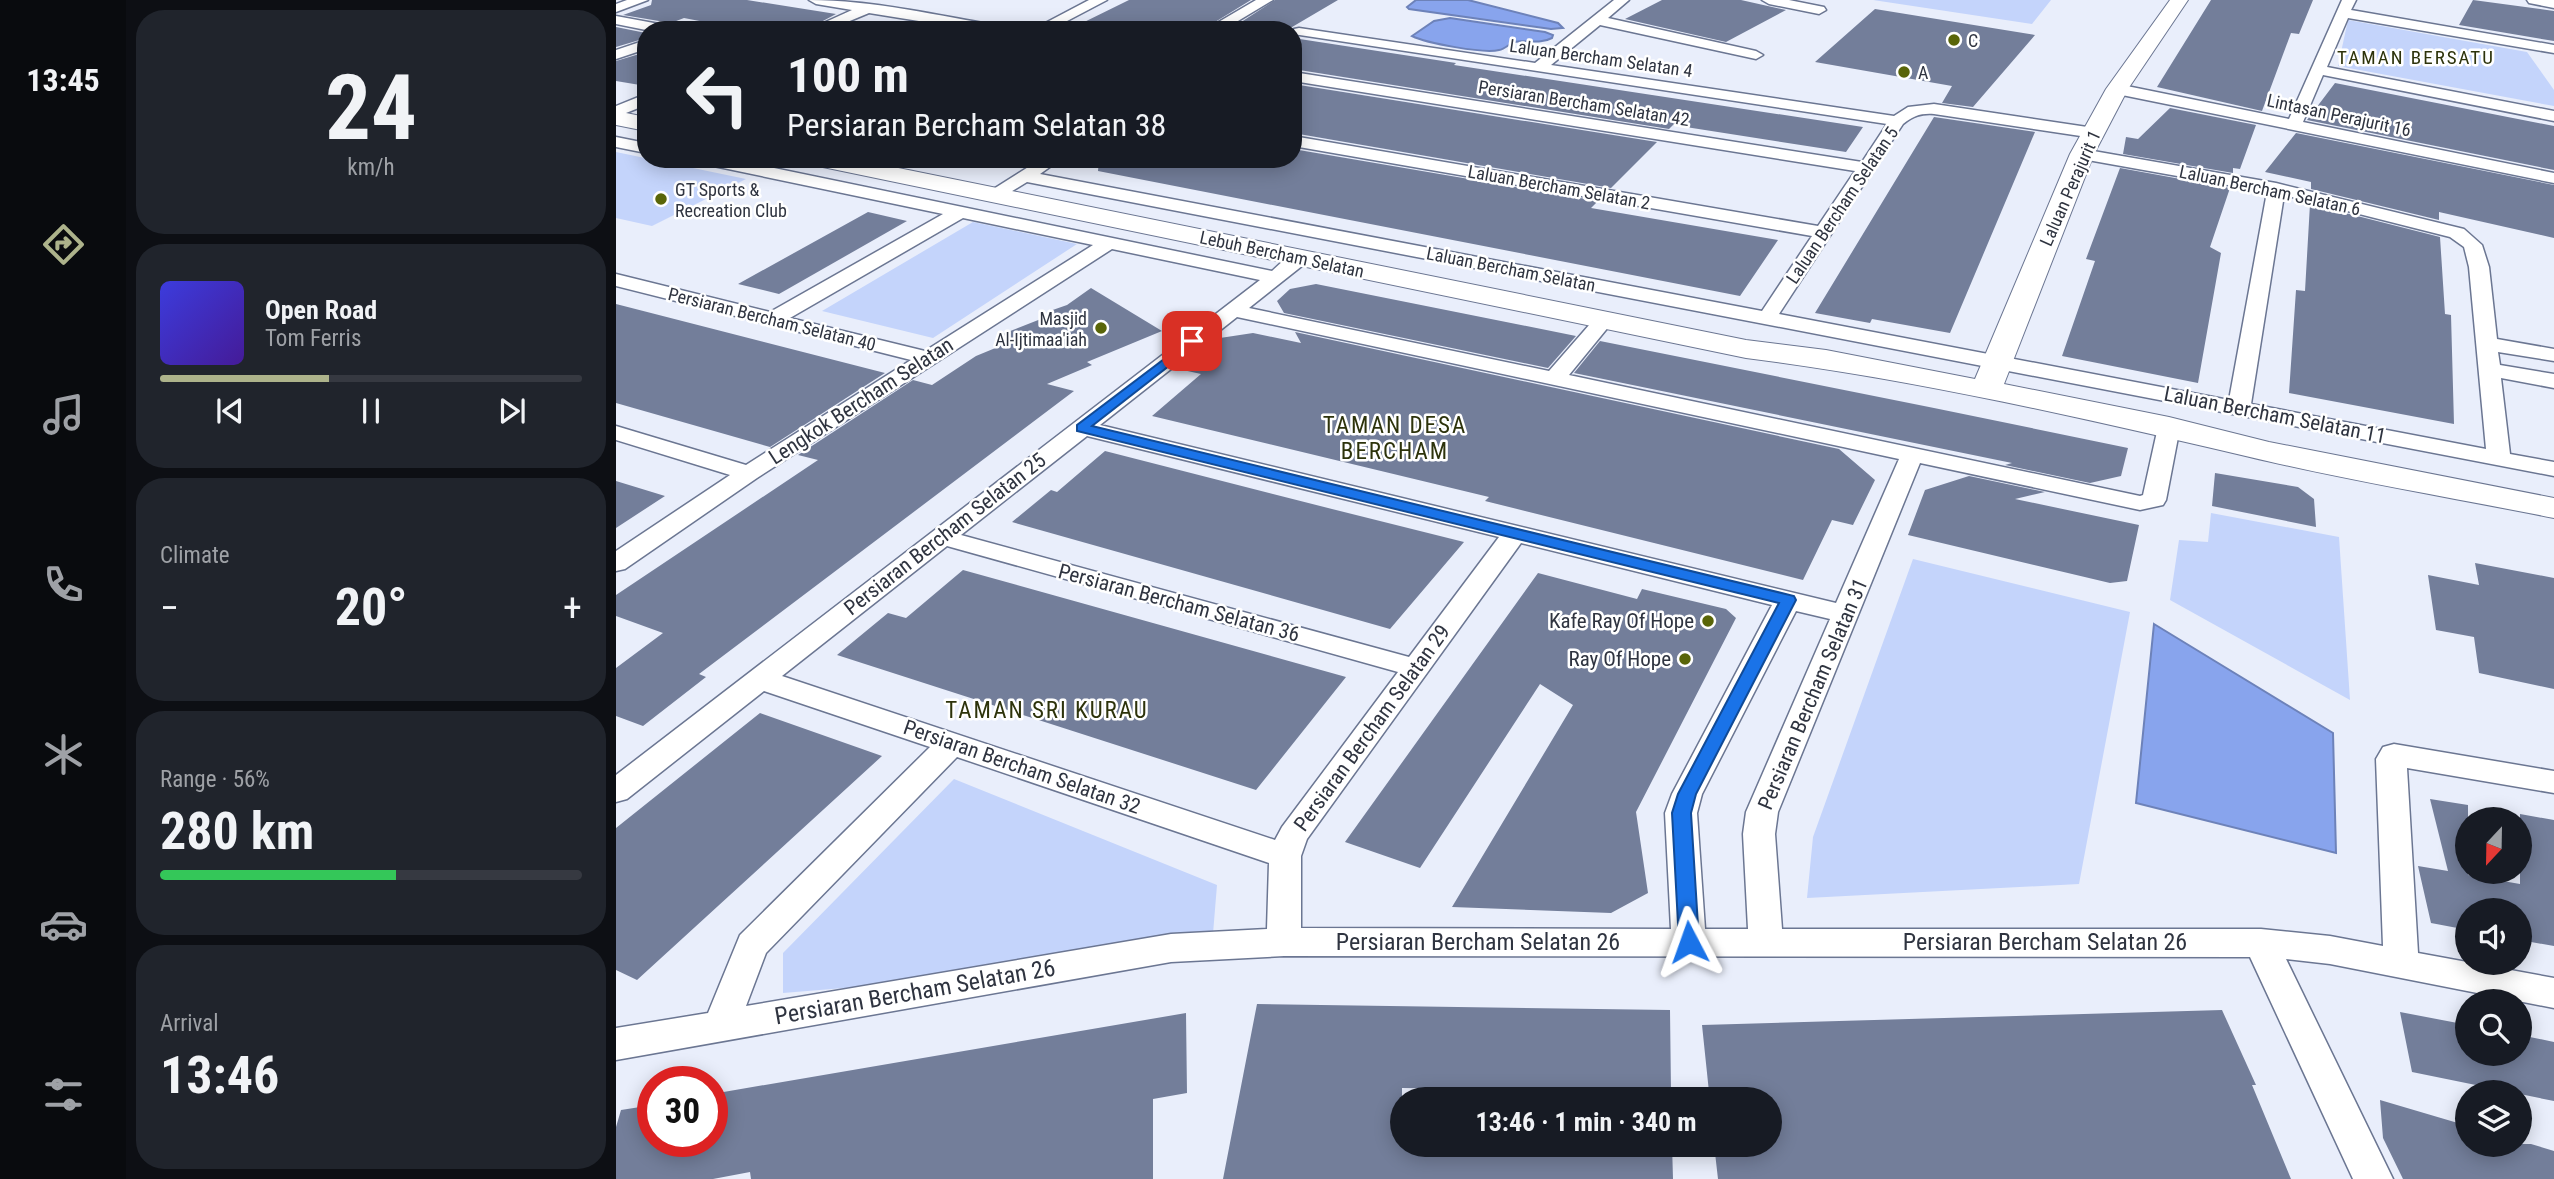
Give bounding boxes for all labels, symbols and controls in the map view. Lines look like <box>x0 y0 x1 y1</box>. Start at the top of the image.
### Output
place label: C <box>1968 30 1978 51</box>
marker: C <box>1946 32 1962 48</box>
street label: Laluan Bercham Selatan 4 <box>1508 35 1694 81</box>
district label: TAMAN BERSATU <box>2337 46 2495 69</box>
text: 100 m <box>787 47 909 104</box>
icon: left <box>672 49 763 140</box>
text: 24 <box>325 55 417 161</box>
text: 13:45 <box>26 61 100 99</box>
place label: A <box>1918 62 1929 83</box>
marker: A <box>1896 64 1912 80</box>
street label: Persiaran Bercham Selatan 42 <box>1477 76 1691 130</box>
street label: Lintasan Perajurit 16 <box>2265 89 2413 141</box>
text: Persiaran Bercham Selatan 38 <box>787 106 1166 144</box>
street label: Laluan Bercham Selatan 5 <box>1782 123 1902 287</box>
street label: Laluan Perajurit 1 <box>2035 127 2105 249</box>
text: km/h <box>347 154 395 181</box>
street label: Laluan Bercham Selatan 2 <box>1466 161 1652 213</box>
street label: Laluan Bercham Selatan 6 <box>2178 161 2362 219</box>
place label: GT Sports & Recreation Club <box>675 179 787 221</box>
marker: GT Sports & Recreation Club <box>653 191 669 207</box>
icon: directions <box>39 220 88 269</box>
street label: Lebuh Bercham Selatan <box>1198 226 1366 282</box>
street label: Laluan Bercham Selatan <box>1425 242 1597 296</box>
street label: Persiaran Bercham Selatan 40 <box>666 283 878 355</box>
text: Open Road <box>265 295 377 325</box>
place label: Masjid Al-Ijtimaa'iah <box>995 308 1087 350</box>
pin <box>1162 311 1222 371</box>
marker: Masjid Al-Ijtimaa'iah <box>1093 320 1109 336</box>
icon: arrive <box>1173 322 1211 360</box>
text: Tom Ferris <box>265 325 361 352</box>
street label: Lengkok Bercham Selatan <box>764 332 958 470</box>
street label: Laluan Bercham Selatan 11 <box>2162 382 2388 448</box>
icon: music <box>39 390 88 439</box>
icon: previous <box>211 392 249 430</box>
icon: pause <box>352 392 390 430</box>
icon: next <box>493 392 531 430</box>
district label: TAMAN DESA BERCHAM <box>1323 412 1467 465</box>
street label: Persiaran Bercham Selatan 25 <box>840 448 1050 620</box>
text: Climate <box>160 542 230 569</box>
street label: Persiaran Bercham Selatan 36 <box>1056 559 1302 647</box>
icon: phone <box>39 560 88 609</box>
street label: Persiaran Bercham Selatan 31 <box>1753 575 1873 813</box>
text: 20° <box>335 577 407 638</box>
text: − <box>160 586 179 630</box>
text: + <box>563 586 582 630</box>
place label: Kafe Ray Of Hope <box>1549 609 1694 633</box>
marker: Kafe Ray Of Hope <box>1700 613 1716 629</box>
street label: Persiaran Bercham Selatan 29 <box>1289 620 1455 836</box>
place label: Ray Of Hope <box>1569 647 1671 671</box>
marker: Ray Of Hope <box>1677 651 1693 667</box>
district label: TAMAN SRI KURAU <box>945 697 1149 724</box>
street label: Persiaran Bercham Selatan 32 <box>900 715 1144 819</box>
icon: climate <box>39 730 88 779</box>
text: Range · 56% <box>160 766 270 793</box>
text: 280 km <box>160 801 314 862</box>
north arrow <box>2455 807 2532 884</box>
map controls <box>2455 807 2532 1157</box>
button: sound <box>2455 898 2532 975</box>
icon: car <box>39 900 88 949</box>
position arrow <box>1652 905 1726 979</box>
street label: Persiaran Bercham Selatan 26 <box>1336 928 1620 956</box>
street label: Persiaran Bercham Selatan 26 <box>1903 928 2187 956</box>
street label: Persiaran Bercham Selatan 26 <box>773 954 1057 1030</box>
button: search <box>2455 989 2532 1066</box>
text: Arrival <box>160 1010 219 1037</box>
text: 13:46 <box>160 1045 279 1106</box>
speed limit sign: 30 <box>637 1066 728 1157</box>
icon: filters <box>39 1070 88 1119</box>
button: layers <box>2455 1080 2532 1157</box>
text: 13:46 · 1 min · 340 m <box>1476 1107 1696 1137</box>

